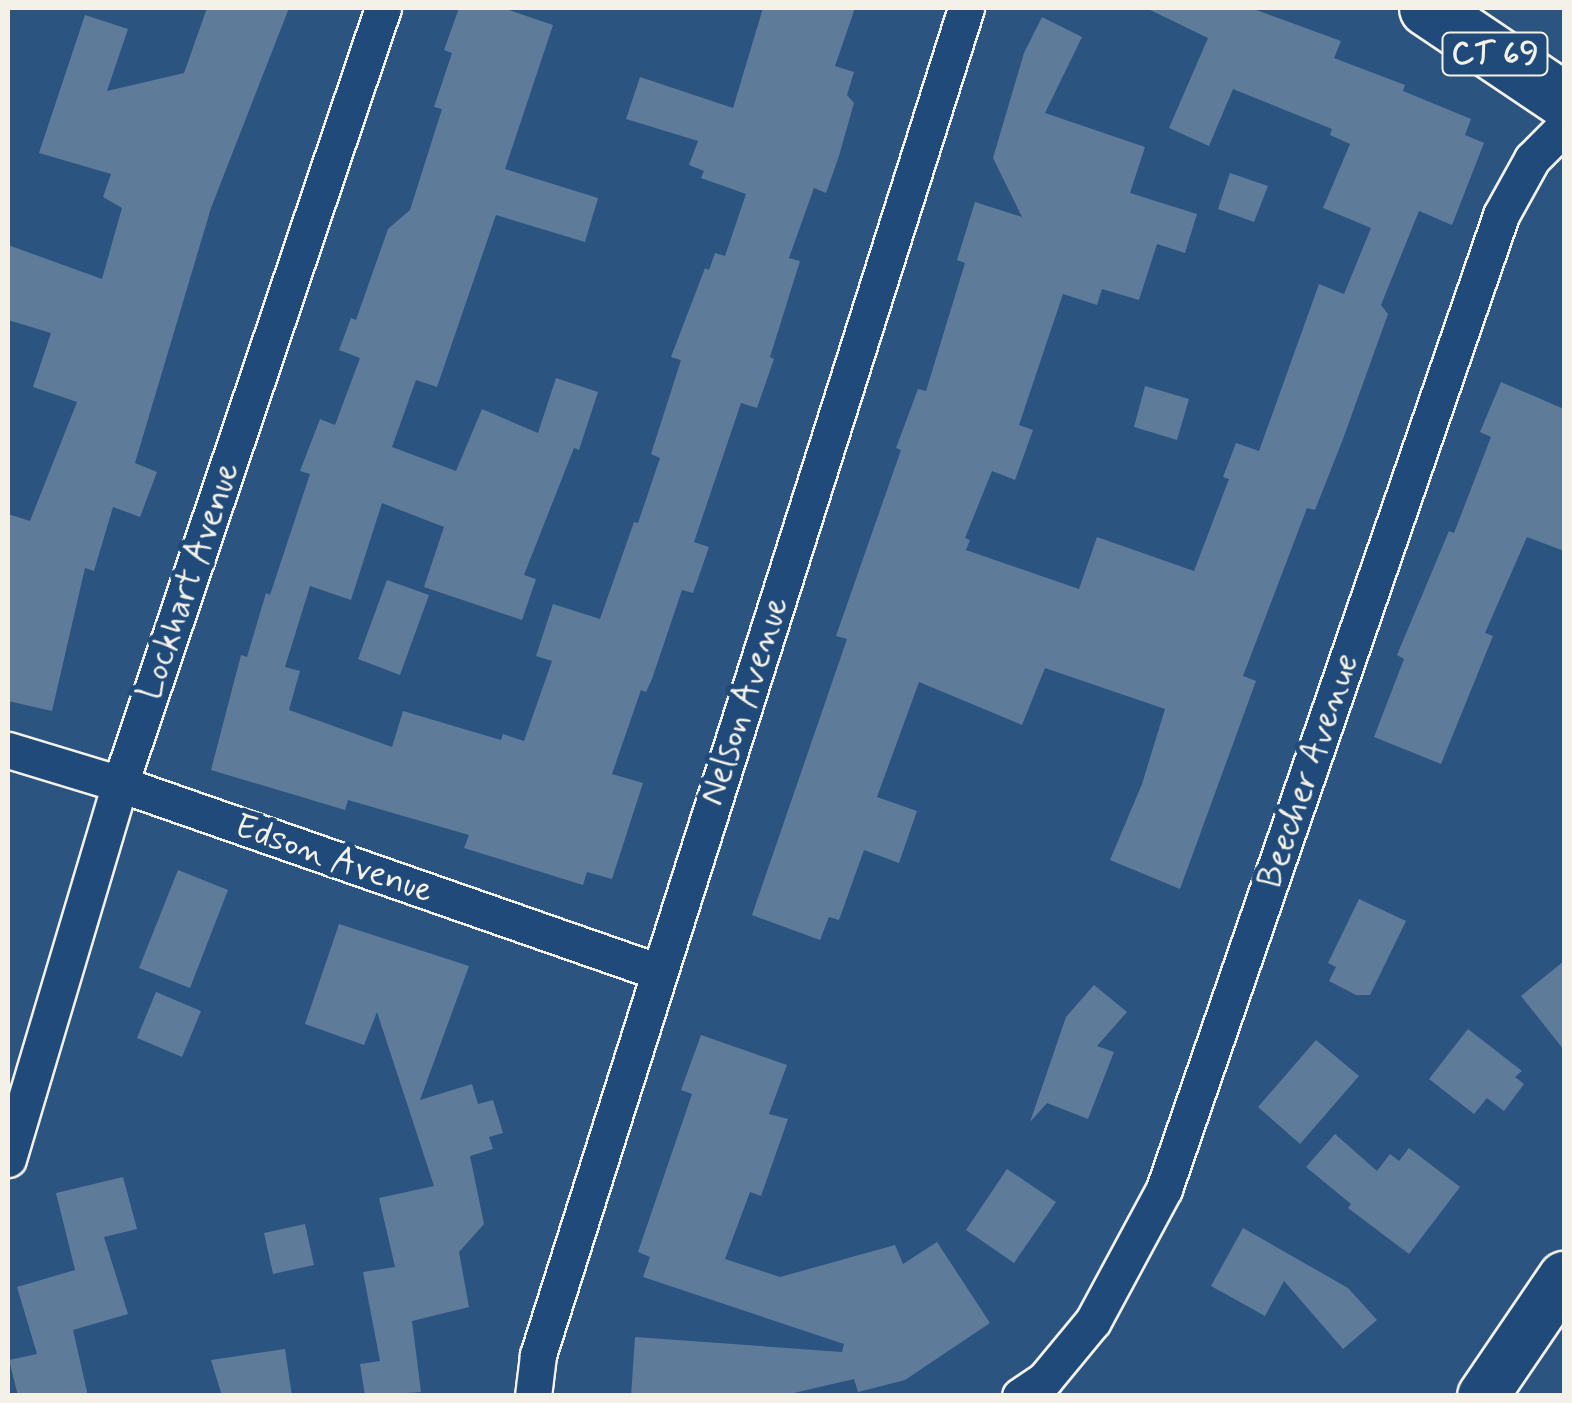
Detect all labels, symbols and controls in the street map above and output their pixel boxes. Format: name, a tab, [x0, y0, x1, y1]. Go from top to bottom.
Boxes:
road number: CT 69	[1440, 27, 1550, 81]
street label: Lockhart Avenue	[128, 454, 250, 708]
street label: Nelson Avenue	[692, 593, 798, 809]
street label: Beecher Avenue	[1250, 650, 1368, 892]
street label: Edson Avenue	[227, 804, 441, 914]

